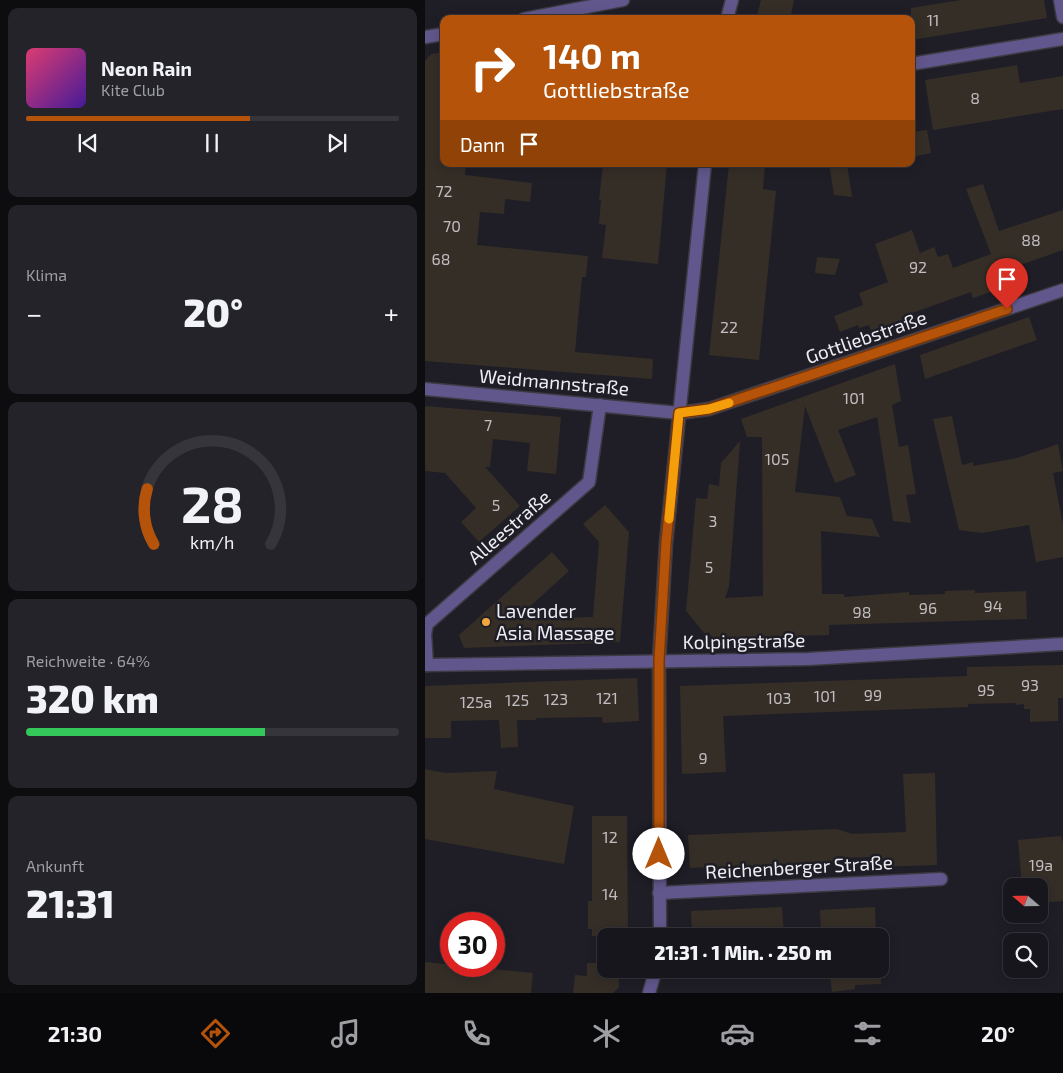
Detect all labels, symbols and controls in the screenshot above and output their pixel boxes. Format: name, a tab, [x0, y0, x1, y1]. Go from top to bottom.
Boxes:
house number: 11	[927, 10, 939, 29]
text: 140 m	[543, 34, 641, 76]
icon: right	[460, 35, 525, 100]
text: Neon Rain	[101, 57, 192, 80]
text: Gottliebstraße	[543, 76, 690, 102]
text: Kite Club	[101, 80, 165, 99]
house number: 8	[970, 88, 980, 107]
icon: previous	[74, 129, 102, 157]
icon: pause	[198, 129, 226, 157]
icon: next	[323, 129, 351, 157]
icon: arrive	[515, 130, 543, 158]
text: Dann	[460, 133, 505, 156]
house number: 72	[435, 181, 453, 200]
house number: 70	[443, 216, 461, 235]
house number: 88	[1021, 230, 1041, 249]
house number: 68	[432, 249, 450, 268]
house number: 92	[909, 257, 927, 276]
pin	[986, 258, 1028, 309]
text: Klima	[26, 265, 67, 284]
icon: arrive	[993, 265, 1021, 293]
text: 20°	[183, 289, 243, 335]
text: −	[26, 296, 42, 330]
text: +	[384, 296, 399, 330]
street label: Gottliebstraße	[802, 305, 929, 368]
house number: 22	[720, 317, 738, 336]
street label: Weidmannstraße	[478, 363, 630, 400]
house number: 101	[843, 388, 865, 407]
house number: 7	[484, 415, 492, 434]
house number: 105	[765, 449, 789, 468]
text: 28	[181, 471, 244, 533]
street label: Alleestraße	[463, 485, 555, 569]
house number: 5	[492, 495, 500, 514]
house number: 3	[709, 511, 717, 530]
text: km/h	[190, 531, 235, 553]
house number: 5	[705, 557, 713, 576]
house number: 94	[984, 596, 1003, 615]
house number: 96	[919, 598, 937, 617]
place label: Lavender Asia Massage	[496, 599, 614, 644]
house number: 98	[853, 602, 871, 621]
marker: Lavender Asia Massage	[480, 616, 492, 628]
street label: Kolpingstraße	[682, 628, 806, 653]
text: Reichweite · 64%	[26, 651, 150, 670]
text: 320 km	[26, 675, 159, 721]
house number: 93	[1021, 675, 1039, 694]
house number: 95	[977, 680, 995, 699]
house number: 99	[864, 685, 882, 704]
house number: 101	[814, 686, 836, 705]
house number: 121	[596, 688, 618, 707]
house number: 103	[767, 688, 791, 707]
house number: 123	[544, 689, 568, 708]
house number: 125	[505, 690, 529, 709]
house number: 125a	[460, 692, 492, 711]
house number: 9	[698, 748, 708, 767]
house number: 12	[602, 827, 618, 846]
position arrow	[632, 827, 684, 879]
street label: Reichenberger Straße	[705, 850, 893, 883]
house number: 19a	[1029, 855, 1053, 874]
text: Ankunft	[26, 856, 84, 875]
north arrow	[1003, 878, 1047, 922]
map controls	[1003, 878, 1048, 978]
text: 21:31	[26, 880, 115, 926]
house number: 14	[602, 884, 618, 903]
speed limit sign: 30	[440, 912, 505, 977]
button: search	[1003, 933, 1048, 978]
text: 21:31 · 1 Min. · 250 m	[654, 941, 832, 964]
icon: directions	[198, 1016, 233, 1051]
icon: music	[328, 1016, 363, 1051]
icon: phone	[459, 1016, 494, 1051]
icon: climate	[589, 1016, 624, 1051]
icon: car	[720, 1016, 755, 1051]
icon: filters	[850, 1016, 885, 1051]
text: 21:30	[48, 1020, 102, 1046]
text: 20°	[981, 1020, 1015, 1046]

